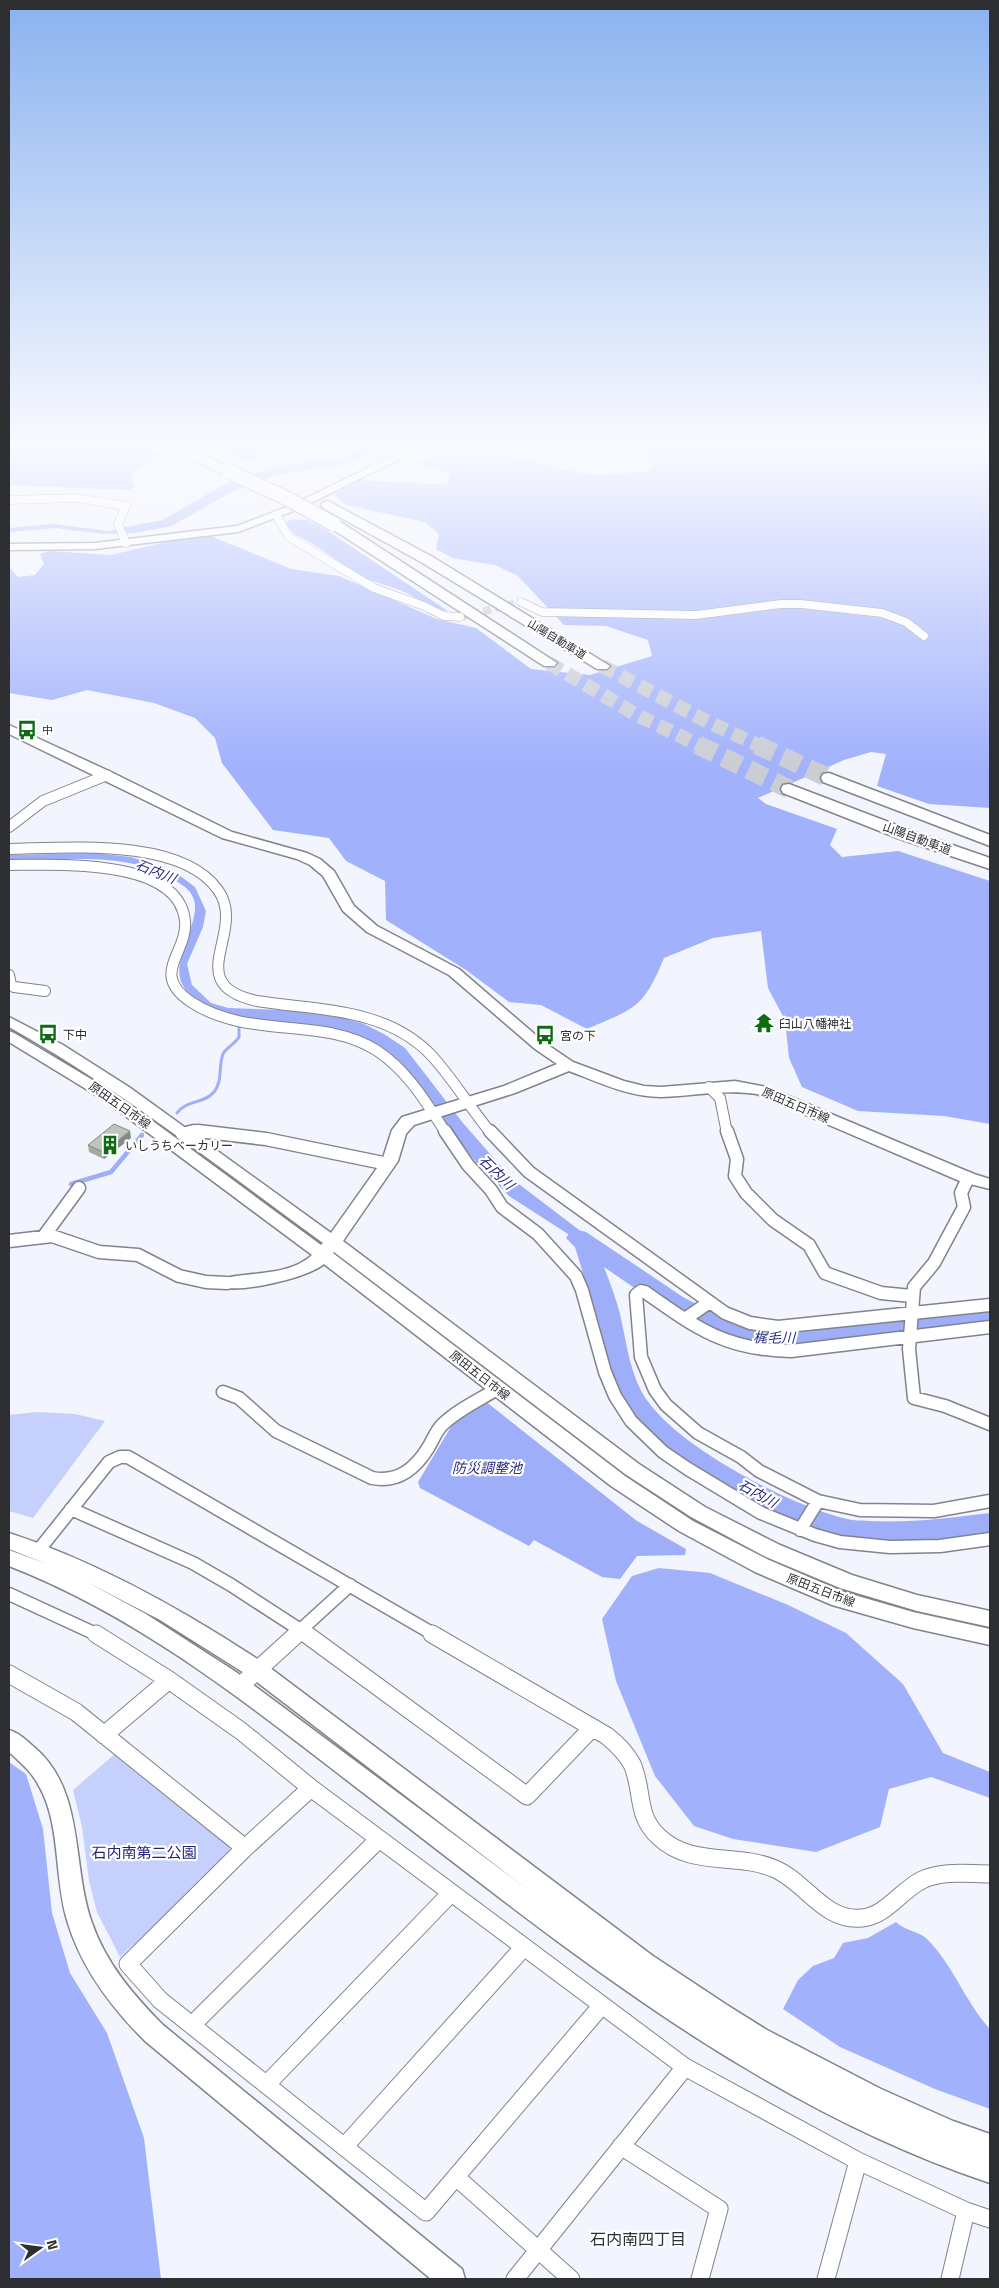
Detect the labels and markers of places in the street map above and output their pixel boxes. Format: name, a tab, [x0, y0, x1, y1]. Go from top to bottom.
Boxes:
bus stop icon: 中	[16, 719, 38, 741]
place label: 中	[42, 722, 53, 738]
temple icon: 臼山八幡神社	[753, 1012, 775, 1034]
place label: 臼山八幡神社	[779, 1014, 851, 1033]
bus stop icon: 下中	[37, 1023, 59, 1045]
bus stop icon: 宮の下	[534, 1024, 556, 1046]
place label: 下中	[63, 1025, 87, 1044]
place label: 宮の下	[560, 1026, 596, 1045]
building icon: いしうちベーカリー	[99, 1134, 121, 1156]
place label: いしうちベーカリー	[125, 1136, 233, 1155]

